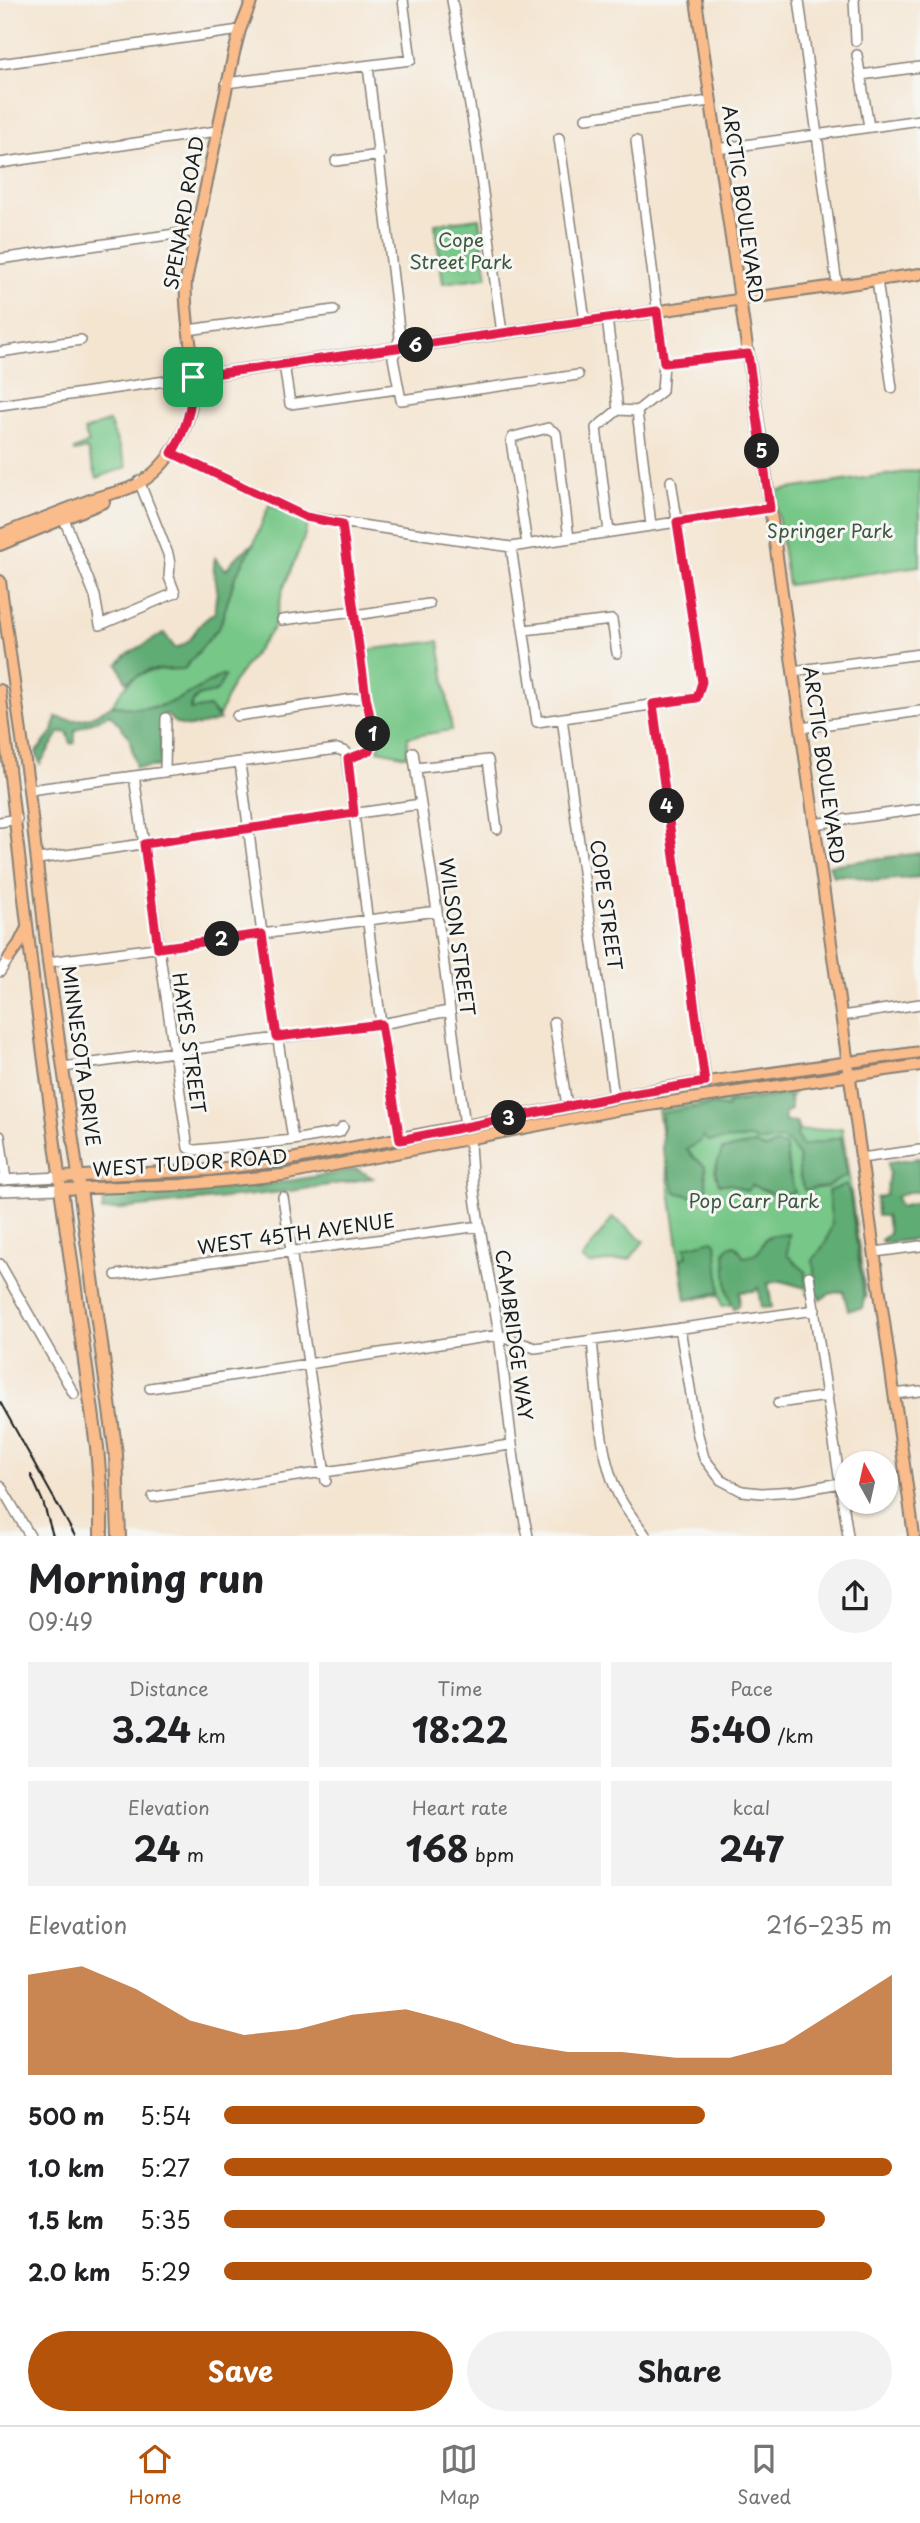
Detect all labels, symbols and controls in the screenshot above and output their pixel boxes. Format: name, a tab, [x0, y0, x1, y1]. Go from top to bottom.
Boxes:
street label: ARCTIC BOULEVARD	[716, 103, 772, 304]
street label: SPENARD ROAD	[156, 134, 210, 292]
park label: Cope Street Park	[409, 225, 513, 275]
pin: 6	[398, 328, 434, 362]
text: 6	[409, 330, 422, 358]
pin	[163, 347, 223, 407]
icon: arrive	[174, 358, 212, 396]
pin: 5	[744, 434, 780, 468]
text: 5	[755, 436, 768, 464]
park label: Springer Park	[767, 516, 894, 544]
street label: ARCTIC BOULEVARD	[797, 664, 853, 865]
pin: 1	[356, 716, 390, 752]
text: 1	[368, 719, 377, 747]
pin: 4	[650, 788, 684, 824]
text: 4	[660, 791, 673, 819]
street label: COPE STREET	[584, 838, 630, 972]
street label: WILSON STREET	[433, 856, 483, 1017]
pin: 2	[204, 922, 240, 956]
text: 2	[215, 924, 228, 952]
street label: MINNESOTA DRIVE	[55, 964, 109, 1148]
street label: HAYES STREET	[166, 971, 214, 1115]
pin: 3	[491, 1100, 526, 1136]
text: 3	[502, 1103, 515, 1131]
street label: WEST TUDOR ROAD	[92, 1141, 288, 1183]
park label: Pop Carr Park	[688, 1186, 820, 1214]
street label: WEST 45TH AVENUE	[195, 1205, 396, 1261]
street label: CAMBRIDGE WAY	[489, 1248, 541, 1422]
north arrow	[835, 1451, 898, 1514]
map controls	[835, 1451, 898, 1514]
text: Morning run	[28, 1549, 264, 1606]
button: share	[818, 1559, 892, 1633]
text: 09:49	[28, 1604, 93, 1639]
text: Distance	[129, 1674, 209, 1702]
text: Time	[438, 1674, 482, 1702]
text: Pace	[730, 1674, 773, 1702]
text: 3.24	[111, 1702, 191, 1755]
text: 18:22	[412, 1702, 508, 1755]
text: 5:40	[689, 1702, 771, 1755]
text: km	[191, 1721, 226, 1749]
text: /km	[771, 1721, 814, 1749]
text: Elevation	[128, 1793, 210, 1821]
text: Heart rate	[412, 1793, 508, 1821]
text: kcal	[732, 1793, 770, 1821]
text: 24	[133, 1821, 181, 1874]
text: 168	[406, 1821, 469, 1874]
text: 247	[719, 1821, 784, 1874]
text: m	[181, 1840, 204, 1868]
text: bpm	[469, 1840, 514, 1868]
text: Elevation	[28, 1907, 127, 1942]
text: 216–235 m	[766, 1907, 892, 1942]
text: 500 m	[28, 2098, 105, 2133]
text: 5:54	[140, 2098, 191, 2133]
text: 1.0 km	[28, 2150, 105, 2185]
text: 5:27	[140, 2150, 190, 2185]
text: 1.5 km	[28, 2202, 104, 2237]
text: 5:35	[140, 2202, 191, 2237]
text: 2.0 km	[28, 2254, 110, 2289]
text: 5:29	[140, 2254, 191, 2289]
button: Save	[28, 2331, 453, 2411]
button: Share	[467, 2331, 892, 2411]
tab: Home	[129, 2440, 182, 2510]
tab: Map	[439, 2440, 480, 2510]
tab: Saved	[737, 2440, 791, 2510]

